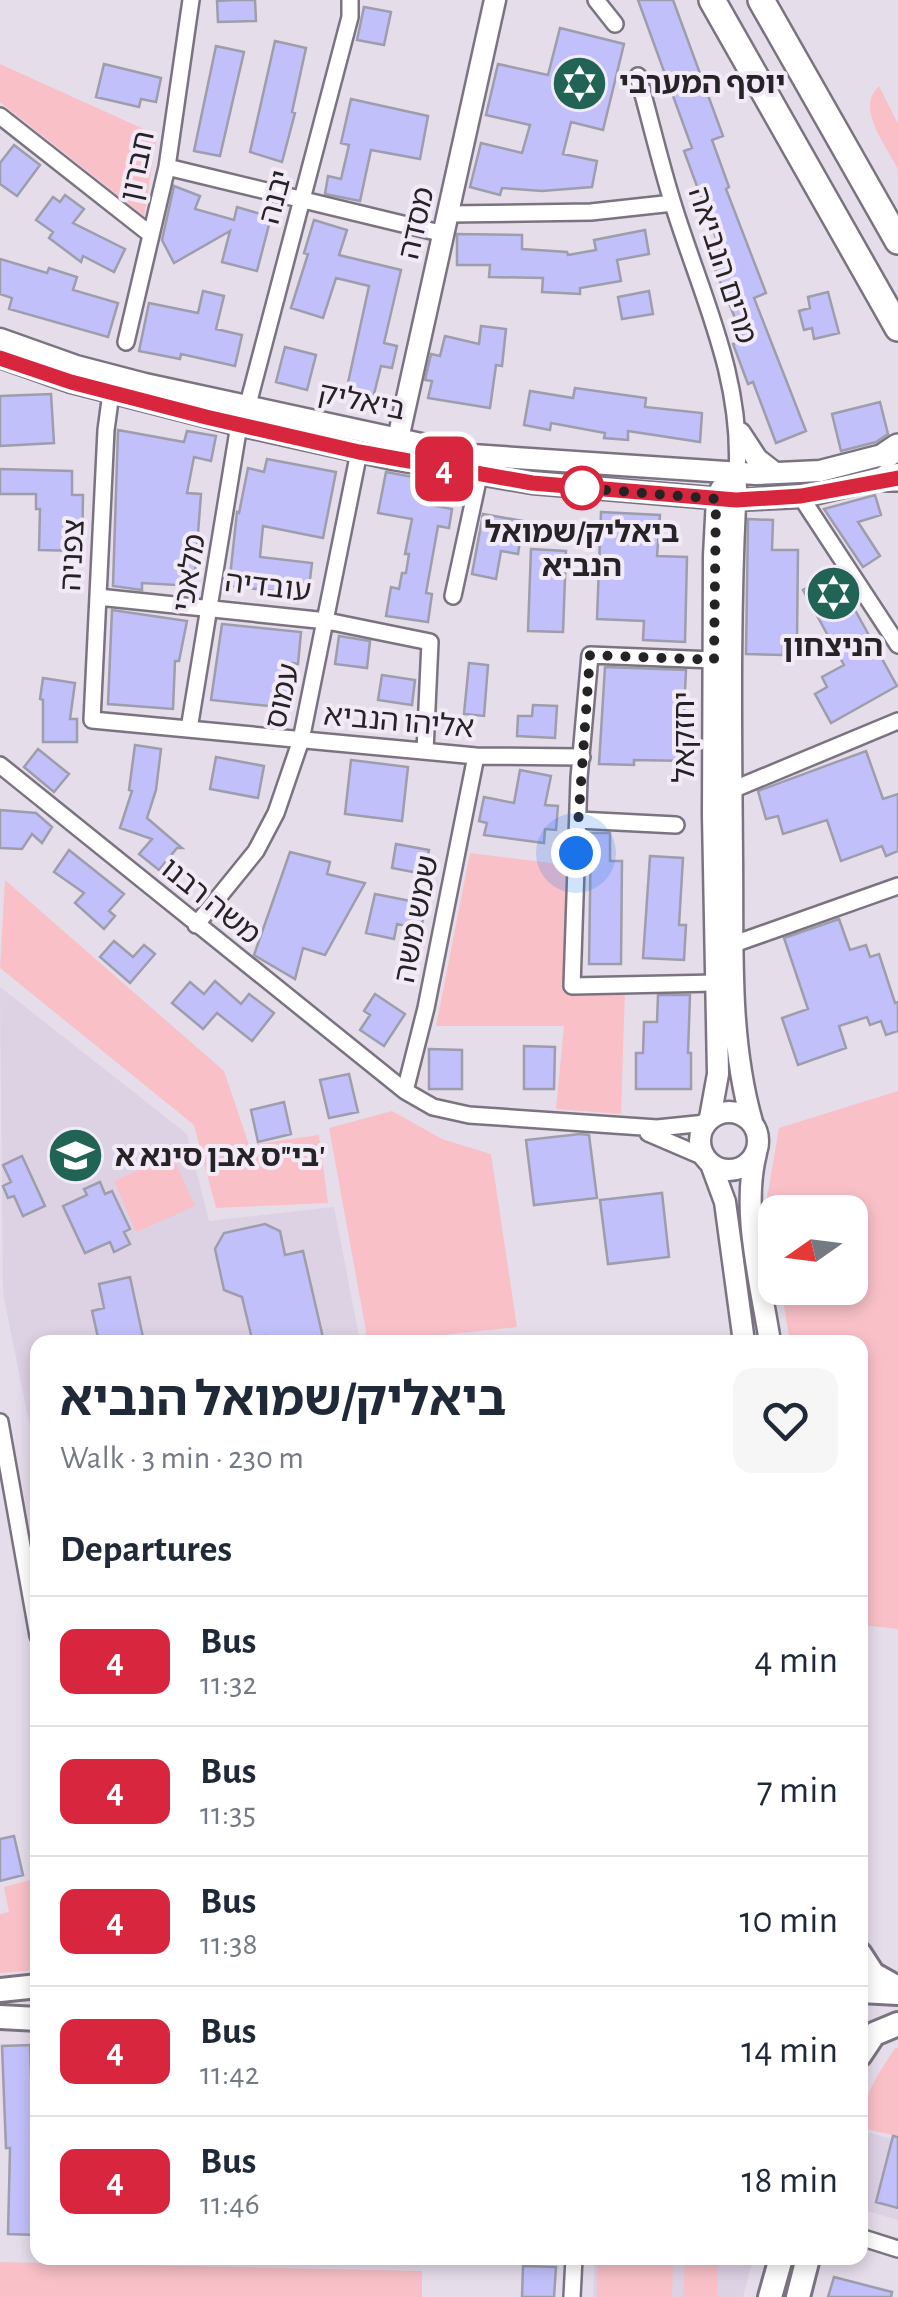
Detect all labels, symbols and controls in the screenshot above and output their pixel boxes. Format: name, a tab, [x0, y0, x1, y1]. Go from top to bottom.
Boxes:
synagogue icon: יוסף המערבי	[550, 53, 610, 113]
place label: יוסף המערבי	[619, 69, 785, 99]
street label: חברון	[116, 128, 160, 204]
street label: יבנה	[254, 167, 297, 227]
street label: מרים הנביאה	[683, 183, 761, 347]
street label: מסדה	[394, 184, 440, 262]
street label: ביאליק	[316, 378, 408, 426]
line badge: 4	[412, 436, 476, 502]
text: 4	[435, 452, 453, 487]
marker: ביאליק/שמואל הנביא	[561, 467, 603, 509]
street label: צפניה	[56, 518, 90, 592]
place label: ביאליק/שמואל הנביא	[485, 518, 679, 582]
street label: מלאכי	[169, 532, 211, 614]
synagogue icon: הניצחון	[803, 564, 863, 624]
street label: עובדיה	[223, 567, 313, 607]
place label: הניצחון	[783, 632, 883, 662]
street label: עמוס	[261, 661, 305, 732]
street label: יחזקאל	[670, 691, 700, 783]
street label: אליהו הנביא	[323, 700, 475, 744]
your location	[551, 828, 601, 878]
street label: משה רבנו	[155, 853, 265, 950]
street label: שמש משה	[390, 853, 444, 985]
school or university icon: בי"ס אבן סינא א'	[46, 1126, 106, 1186]
place label: בי"ס אבן סינא א'	[115, 1142, 325, 1172]
north arrow	[758, 1195, 868, 1305]
map controls	[758, 1195, 868, 1305]
button: heart	[733, 1368, 838, 1473]
text: ביאליק/שמואל הנביא	[60, 1377, 506, 1425]
text: Walk · 3 min · 230 m	[60, 1442, 304, 1474]
text: Departures	[60, 1531, 232, 1569]
text: Bus	[200, 1623, 256, 1661]
text: 4 min	[754, 1642, 838, 1680]
text: 4	[106, 1644, 124, 1679]
text: 11:32	[200, 1668, 257, 1700]
text: Bus	[200, 1753, 256, 1791]
text: 7 min	[757, 1772, 838, 1810]
text: 4	[106, 1774, 124, 1809]
text: 11:35	[200, 1798, 256, 1830]
text: Bus	[200, 1883, 256, 1921]
text: 10 min	[739, 1902, 838, 1940]
text: 4	[106, 1904, 124, 1939]
text: 11:38	[200, 1928, 258, 1960]
text: Bus	[200, 2013, 256, 2051]
text: 14 min	[741, 2032, 838, 2070]
text: 4	[106, 2034, 124, 2069]
text: 11:42	[200, 2058, 259, 2090]
text: Bus	[200, 2143, 256, 2181]
text: 18 min	[741, 2162, 838, 2200]
text: 4	[106, 2164, 124, 2199]
text: 11:46	[200, 2188, 260, 2220]

